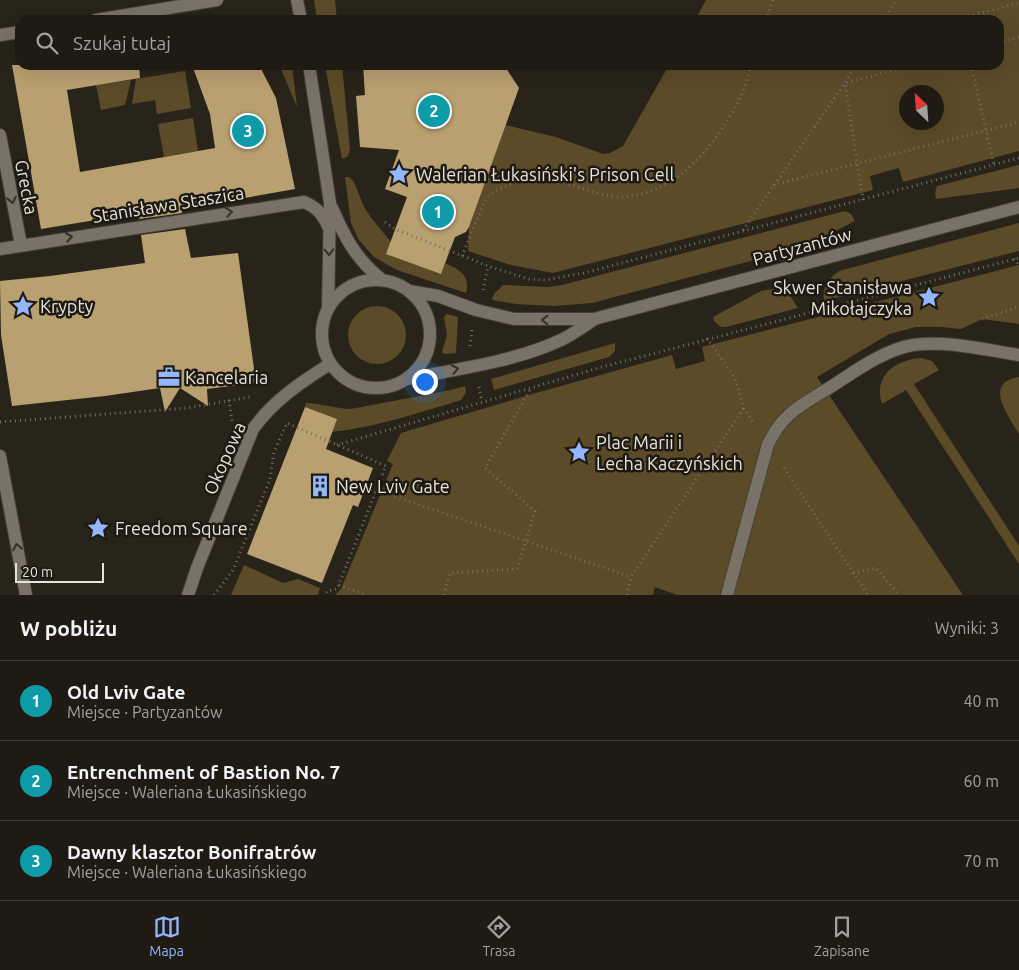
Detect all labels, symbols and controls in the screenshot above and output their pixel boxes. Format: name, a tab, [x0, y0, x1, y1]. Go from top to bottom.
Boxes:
search box	[15, 15, 1004, 70]
icon: search	[33, 29, 61, 57]
text: Szukaj tutaj	[73, 32, 171, 54]
north arrow	[899, 85, 944, 130]
pin: 2	[418, 92, 450, 130]
pin: 3	[232, 112, 264, 150]
street label: Grecka	[12, 158, 42, 216]
place icon: Walerian Łukasiński's Prison Cell	[386, 161, 412, 187]
place label: Walerian Łukasiński's Prison Cell	[416, 164, 674, 184]
street label: Stanisława Staszica	[91, 182, 245, 226]
pin: 1	[422, 193, 454, 231]
one-way arrow	[7, 196, 17, 205]
one-way arrow	[225, 208, 234, 218]
street label: Partyzantów	[750, 223, 854, 269]
one-way arrow	[64, 233, 73, 243]
one-way arrow	[324, 248, 334, 256]
place label: Skwer Stanisława Mikołajczyka	[773, 277, 912, 318]
place icon: Skwer Stanisława Mikołajczyka	[916, 284, 942, 310]
place icon: Krypty	[10, 293, 36, 319]
place label: Krypty	[40, 296, 93, 316]
one-way arrow	[541, 315, 548, 325]
office icon: Kancelaria	[156, 364, 182, 390]
one-way arrow	[450, 365, 459, 375]
place label: Kancelaria	[185, 367, 268, 387]
your location	[412, 369, 438, 395]
street label: Okopowa	[199, 419, 249, 497]
place label: Plac Marii i Lecha Kaczyńskich	[596, 432, 743, 473]
place icon: Plac Marii i Lecha Kaczyńskich	[566, 439, 592, 465]
building icon: New Lviv Gate	[307, 473, 333, 499]
place label: New Lviv Gate	[336, 476, 450, 496]
place icon: Freedom Square	[85, 515, 111, 541]
place label: Freedom Square	[115, 518, 248, 538]
one-way arrow	[12, 543, 23, 551]
scale bar	[15, 560, 104, 583]
text: 20 m	[22, 564, 53, 580]
text: W pobliżu	[20, 616, 117, 640]
text: Wyniki: 3	[935, 619, 999, 637]
text: Old Lviv Gate	[67, 681, 185, 703]
text: 1	[31, 692, 41, 710]
text: 40 m	[963, 692, 999, 710]
text: Miejsce · Partyzantów	[67, 703, 222, 721]
text: Entrenchment of Bastion No. 7	[67, 761, 340, 783]
text: 2	[31, 772, 41, 790]
text: 60 m	[963, 772, 999, 790]
text: Miejsce · Waleriana Łukasińskiego	[67, 783, 307, 801]
text: Dawny klasztor Bonifratrów	[67, 841, 316, 863]
text: 3	[31, 852, 41, 870]
text: 70 m	[963, 852, 999, 870]
text: Miejsce · Waleriana Łukasińskiego	[67, 863, 307, 881]
tab: Mapa	[149, 913, 184, 959]
tab: Trasa	[482, 913, 516, 959]
tab: Zapisane	[814, 913, 870, 959]

